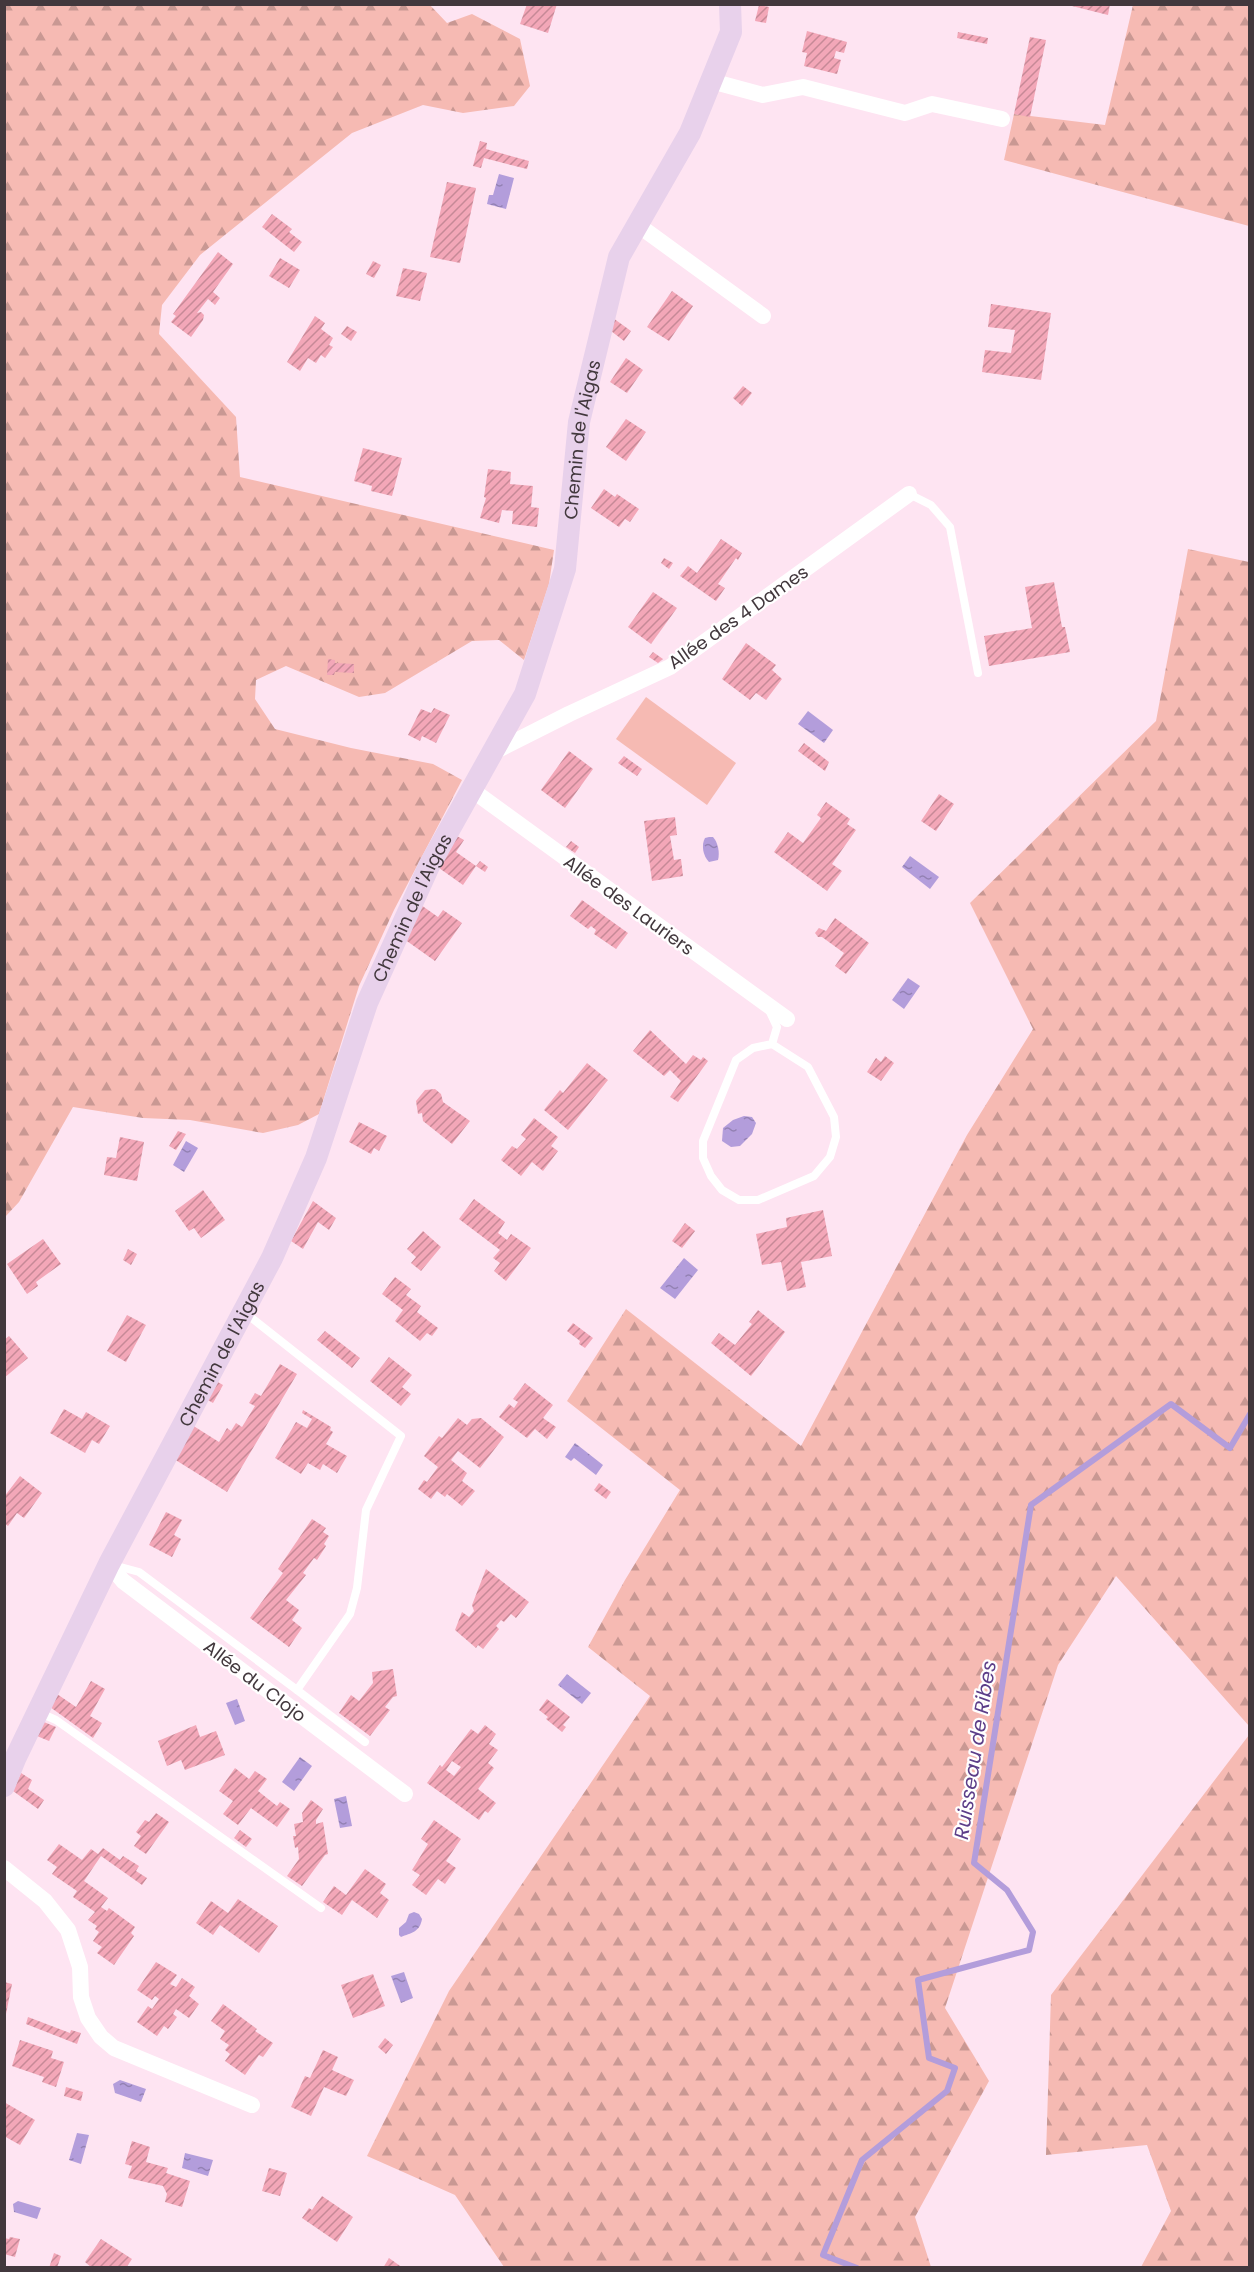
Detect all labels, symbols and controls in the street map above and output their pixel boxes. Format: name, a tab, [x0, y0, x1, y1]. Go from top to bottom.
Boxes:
street label: Chemin de l'Aigas	[557, 357, 606, 521]
street label: Allée des 4 Dames	[663, 559, 813, 675]
street label: Chemin de l'Aigas	[366, 829, 457, 986]
street label: Allée des Lauriers	[559, 849, 699, 961]
street label: Chemin de l'Aigas	[172, 1276, 270, 1431]
street label: Allée du Clojo	[199, 1634, 311, 1728]
water label: Ruisseau de Ribes	[947, 1659, 1003, 1841]

